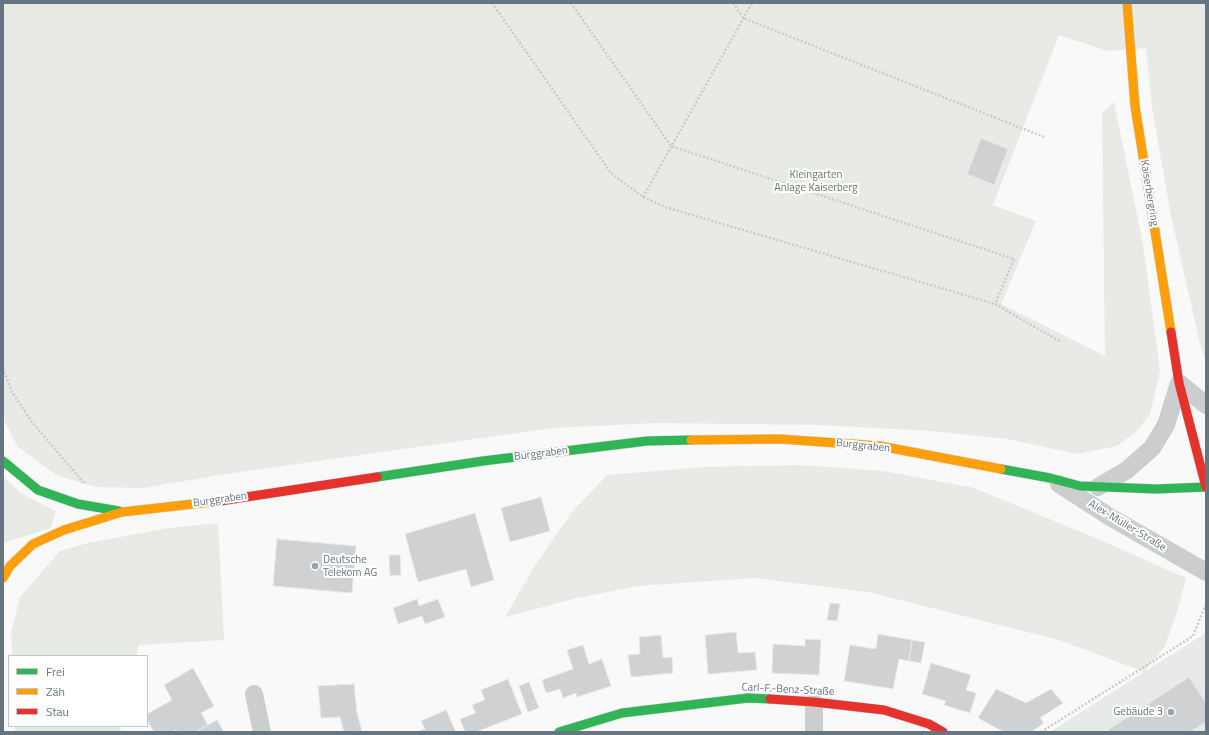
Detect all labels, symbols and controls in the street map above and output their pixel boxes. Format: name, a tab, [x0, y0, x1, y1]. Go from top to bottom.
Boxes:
street label: Kaiserbergring	[1137, 159, 1161, 227]
park label: Kleingarten Anlage Kaiserberg	[774, 168, 858, 194]
street label: Burggraben	[835, 437, 891, 455]
street label: Burggraben	[513, 444, 569, 464]
street label: Burggraben	[192, 490, 248, 510]
street label: Alex-Müller-Straße	[1086, 498, 1168, 554]
place label: Deutsche Telekom AG	[323, 553, 377, 579]
marker: Deutsche Telekom AG	[310, 561, 320, 571]
legend	[8, 655, 148, 727]
text: Frei	[46, 662, 65, 681]
street label: Carl-F.-Benz-Straße	[741, 681, 835, 699]
text: Zäh	[46, 682, 65, 701]
text: Stau	[46, 702, 69, 721]
place label: Gebäude 3	[1114, 705, 1163, 719]
marker: Gebäude 3	[1166, 707, 1176, 717]

